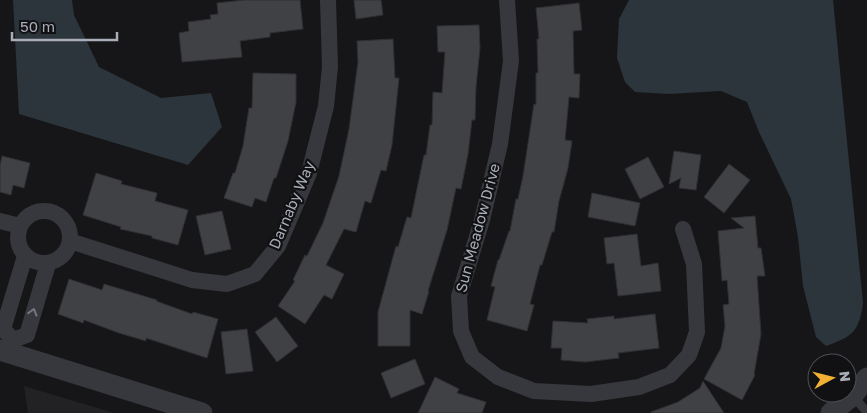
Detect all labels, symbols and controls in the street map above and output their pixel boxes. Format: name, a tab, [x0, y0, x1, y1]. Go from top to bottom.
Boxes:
scale bar	[12, 10, 118, 42]
text: 50 m	[20, 17, 55, 35]
street label: Darnaby Way	[264, 157, 318, 251]
street label: Sun Meadow Drive	[451, 161, 503, 294]
one-way arrow	[28, 309, 38, 317]
north arrow	[807, 353, 857, 403]
text: N	[836, 370, 854, 383]

